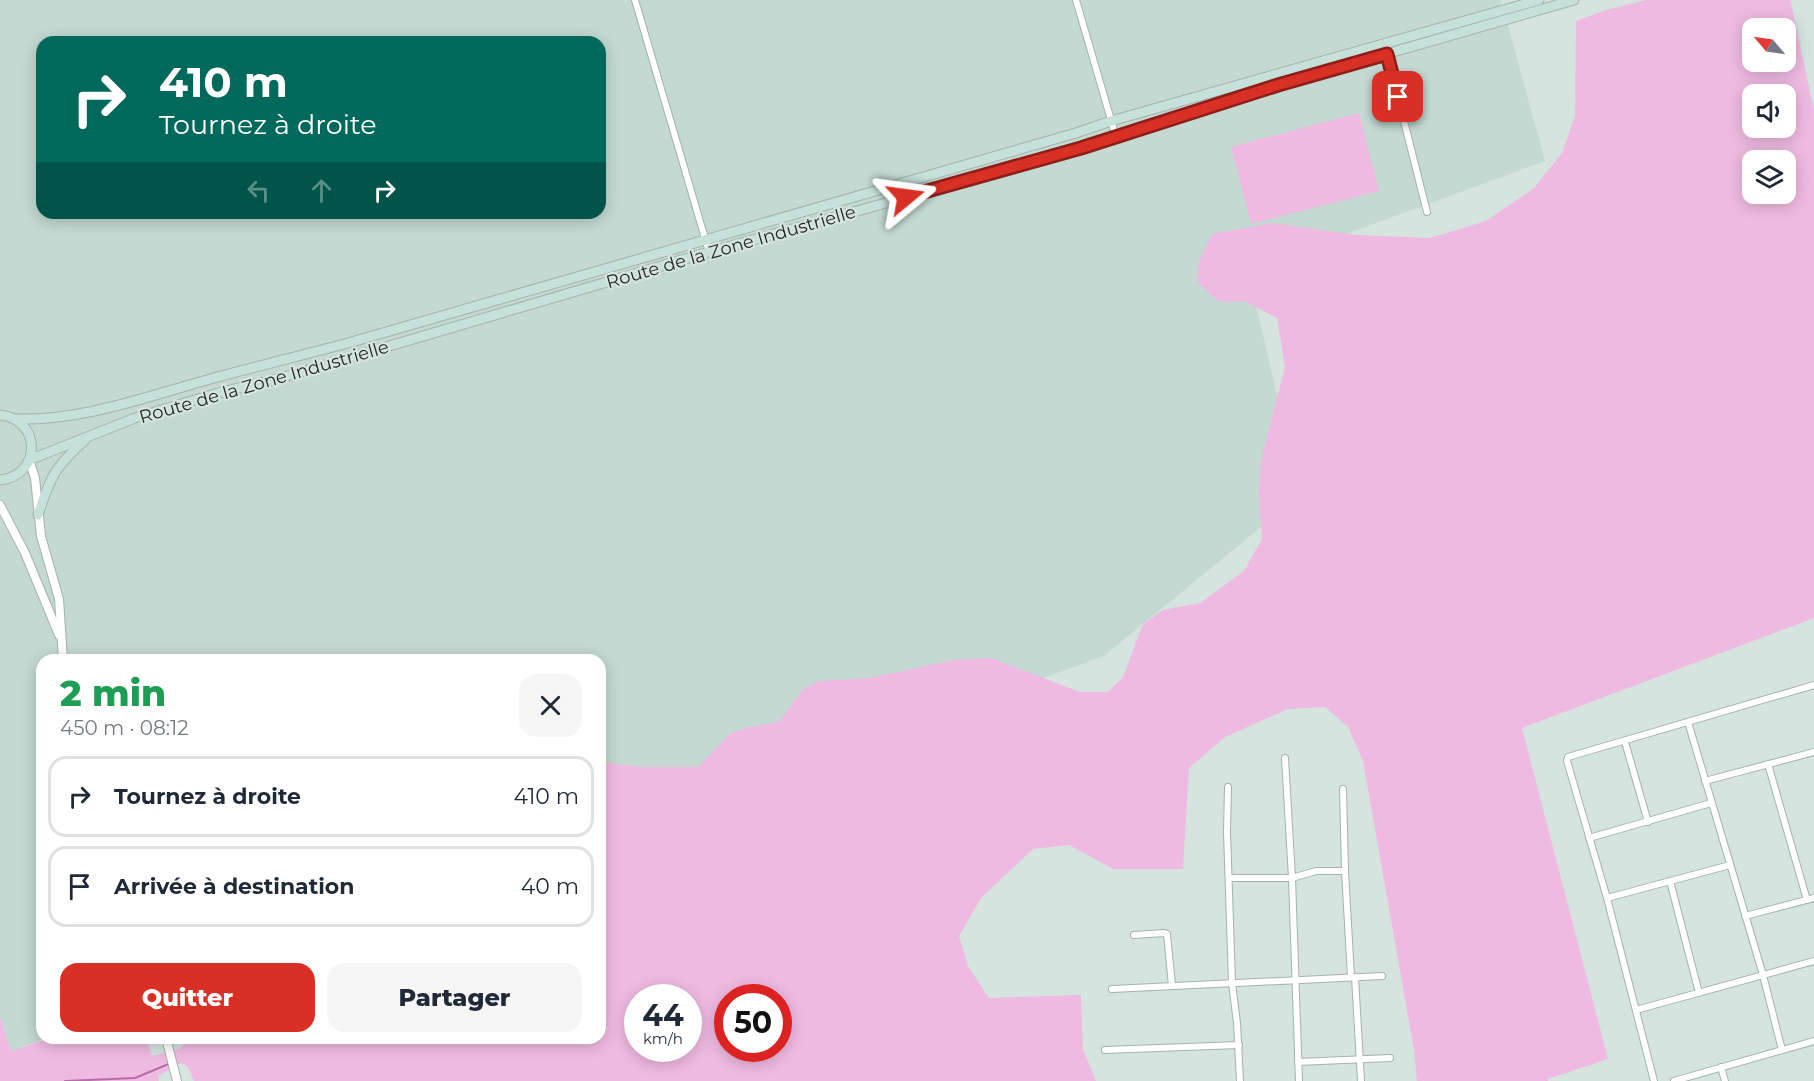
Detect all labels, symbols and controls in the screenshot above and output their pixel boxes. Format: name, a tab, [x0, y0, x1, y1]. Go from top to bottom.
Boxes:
north arrow	[1742, 18, 1796, 72]
map controls	[1742, 18, 1796, 204]
text: 410 m	[159, 56, 288, 108]
icon: right	[60, 60, 138, 138]
pin	[1372, 71, 1423, 122]
icon: arrive	[1381, 80, 1414, 113]
button: sound	[1742, 84, 1796, 138]
text: Tournez à droite	[159, 108, 377, 141]
button: layers	[1742, 150, 1796, 204]
position arrow	[874, 165, 938, 229]
icon: left	[242, 174, 275, 207]
icon: ahead	[305, 174, 338, 207]
icon: right	[368, 174, 401, 207]
street label: Route de la Zone Industrielle	[604, 201, 859, 293]
street label: Route de la Zone Industrielle	[137, 336, 392, 428]
text: 2 min	[60, 671, 166, 715]
button: close	[519, 674, 582, 737]
text: 450 m · 08:12	[60, 716, 189, 740]
icon: right	[63, 780, 96, 813]
text: Tournez à droite	[114, 783, 301, 810]
text: 410 m	[513, 783, 579, 810]
icon: arrive	[63, 870, 96, 903]
text: Arrivée à destination	[114, 873, 354, 900]
text: 40 m	[521, 873, 579, 900]
button: Quitter	[60, 963, 315, 1032]
button: Partager	[327, 963, 582, 1032]
speed limit sign: 50	[714, 984, 792, 1062]
text: 44	[642, 997, 684, 1034]
text: km/h	[643, 1029, 683, 1048]

